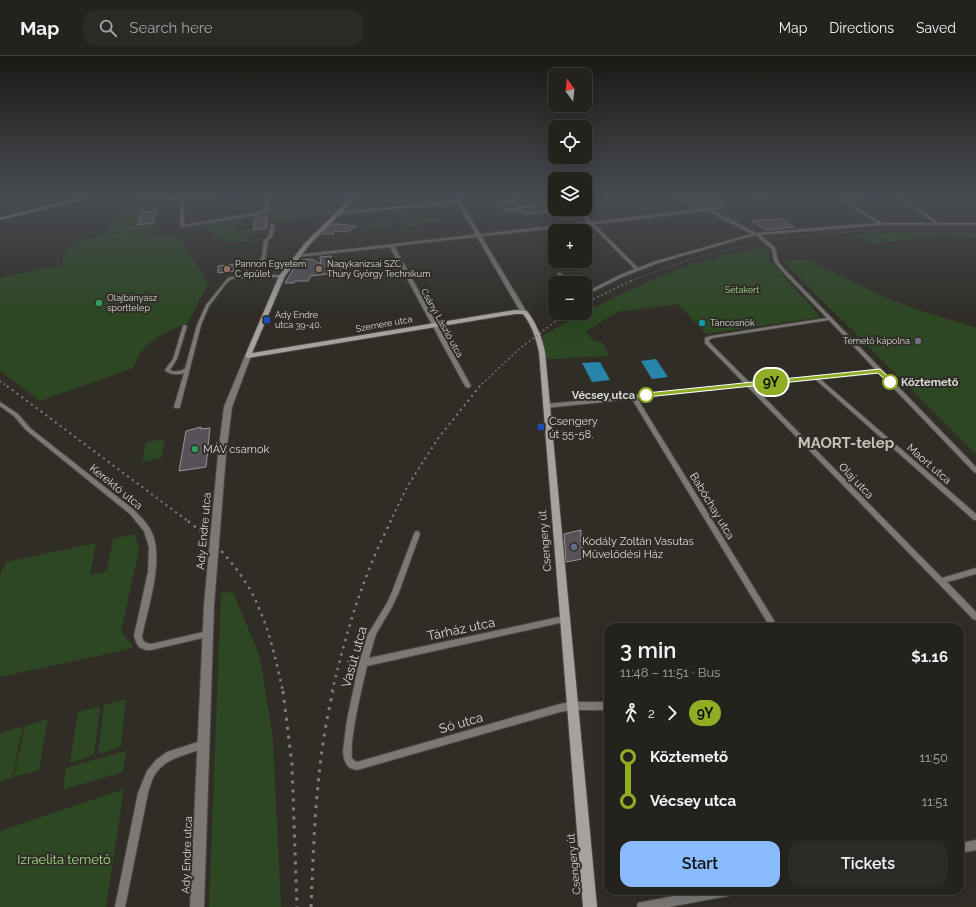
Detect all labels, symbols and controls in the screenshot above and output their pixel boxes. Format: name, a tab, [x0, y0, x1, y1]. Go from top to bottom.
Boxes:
search box	[83, 10, 363, 46]
text: Map	[20, 17, 59, 39]
icon: search	[97, 17, 119, 39]
text: Search here	[129, 19, 213, 37]
text: Map	[779, 20, 807, 36]
text: Directions	[829, 20, 894, 36]
text: Saved	[916, 20, 956, 36]
north arrow	[548, 68, 592, 112]
map controls	[548, 68, 592, 320]
button: locate	[548, 120, 592, 164]
button: layers	[548, 172, 592, 216]
button: +	[548, 224, 592, 268]
place label: Pannon Egyetem C épület	[235, 259, 306, 279]
place label: Nagykanizsai SZC Thúry György Technikum	[327, 259, 430, 279]
marker: Pannon Egyetem C épület	[222, 264, 232, 274]
marker: Nagykanizsai SZC Thúry György Technikum	[314, 264, 324, 274]
button: −	[548, 276, 592, 320]
park label: Sétakert	[725, 285, 759, 295]
street label: Csányi László utca	[419, 287, 465, 359]
place label: Olajbányász sporttelep	[107, 293, 158, 313]
marker: Olajbányász sporttelep	[94, 298, 104, 308]
place label: Ady Endre utca 39-40.	[275, 310, 322, 330]
street label: Szemere utca	[355, 314, 413, 334]
marker: Ady Endre utca 39-40.	[262, 315, 272, 325]
marker: Táncosnők	[697, 318, 707, 328]
place label: Táncosnők	[710, 318, 755, 328]
place label: Temető kápolna	[843, 336, 910, 346]
marker: Temető kápolna	[913, 336, 923, 346]
line badge: 9Y	[753, 369, 789, 395]
text: 9Y	[763, 374, 779, 390]
marker: Köztemető	[882, 374, 898, 390]
place label: Köztemető	[901, 376, 959, 389]
marker: Vécsey utca	[638, 387, 654, 403]
place label: Vécsey utca	[572, 389, 635, 402]
place label: Csengery út 55-58.	[549, 415, 598, 441]
marker: Csengery út 55-58.	[536, 422, 546, 432]
district label: MAORT-telep	[798, 434, 895, 452]
street label: Maort utca	[904, 441, 954, 487]
place label: MÁV csarnok	[203, 442, 270, 456]
marker: MÁV csarnok	[190, 444, 200, 454]
street label: Olaj utca	[836, 460, 876, 502]
street label: Kerektó utca	[87, 462, 145, 512]
street label: Babóchay utca	[687, 470, 737, 542]
street label: Ady Endre utca	[194, 492, 214, 570]
street label: Csengery út	[536, 509, 554, 572]
place label: Kodály Zoltán Vasutas Művelődési Ház	[582, 535, 694, 561]
marker: Kodály Zoltán Vasutas Művelődési Ház	[569, 542, 579, 552]
street label: Tárház utca	[426, 615, 496, 643]
street label: Vasút utca	[338, 625, 370, 689]
text: 3 min	[620, 637, 676, 663]
text: $1.16	[911, 648, 948, 666]
text: 11:48 – 11:51 · Bus	[620, 665, 720, 680]
icon: walk	[620, 702, 642, 724]
icon: forward	[661, 702, 683, 724]
text: 9Y	[697, 705, 713, 721]
text: 2	[648, 706, 655, 721]
street label: Só utca	[437, 710, 485, 736]
text: Köztemető	[650, 748, 728, 766]
text: 11:50	[919, 750, 948, 765]
text: Vécsey utca	[650, 792, 736, 810]
text: 11:51	[922, 794, 948, 809]
street label: Ady Endre utca	[179, 816, 195, 894]
street label: Csengery út	[564, 832, 584, 895]
button: Start	[620, 841, 780, 887]
button: Tickets	[788, 841, 948, 887]
park label: Izraelita temető	[17, 852, 111, 867]

